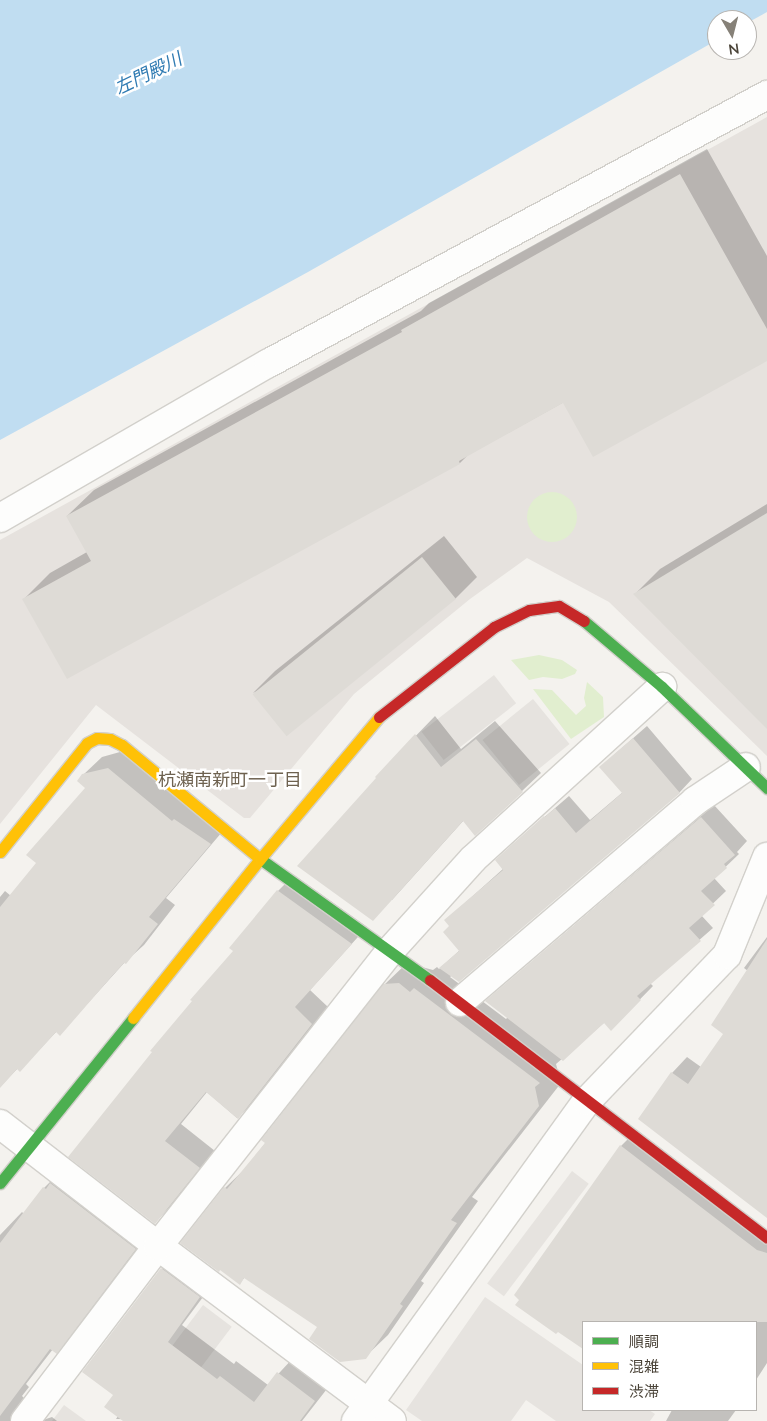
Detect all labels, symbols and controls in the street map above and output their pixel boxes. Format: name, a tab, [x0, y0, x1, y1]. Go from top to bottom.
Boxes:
north arrow	[707, 10, 757, 60]
text: N	[727, 40, 741, 59]
water label: 左門殿川	[111, 48, 185, 98]
district label: 杭瀬南新町一丁目	[158, 768, 302, 790]
legend	[582, 1321, 757, 1411]
text: 順調	[629, 1332, 659, 1350]
text: 混雑	[629, 1357, 659, 1375]
text: 渋滞	[629, 1382, 659, 1400]

